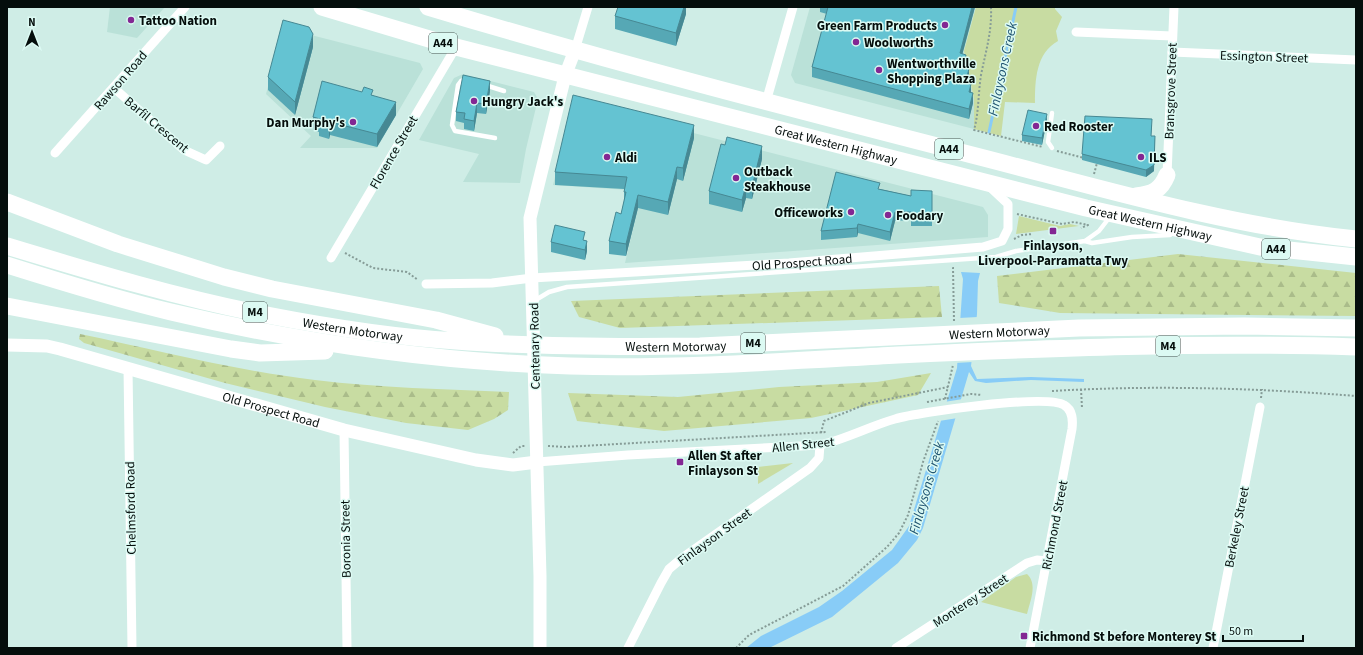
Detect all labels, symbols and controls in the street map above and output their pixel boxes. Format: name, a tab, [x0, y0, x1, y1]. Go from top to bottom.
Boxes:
north arrow	[12, 12, 52, 52]
place label: Tattoo Nation	[139, 12, 217, 30]
text: N	[28, 15, 36, 30]
marker: Tattoo Nation	[126, 15, 136, 25]
place label: Green Farm Products	[817, 17, 937, 35]
marker: Green Farm Products	[940, 20, 950, 30]
water label: Finlaysons Creek	[983, 20, 1023, 118]
road number: A44	[429, 33, 457, 53]
place label: Woolworths	[864, 34, 933, 52]
marker: Woolworths	[851, 37, 861, 47]
street label: Bransgrove Street	[1160, 42, 1182, 140]
street label: Essington Street	[1220, 46, 1309, 68]
street label: Rawson Road	[90, 47, 152, 114]
place label: Wentworthville Shopping Plaza	[887, 55, 976, 88]
marker: Wentworthville Shopping Plaza	[874, 65, 884, 75]
street label: Barfil Crescent	[120, 93, 193, 157]
place label: Hungry Jack's	[482, 93, 563, 111]
marker: Hungry Jack's	[469, 96, 479, 106]
street label: Florence Street	[366, 112, 422, 193]
place label: Dan Murphy's	[266, 114, 345, 132]
marker: Dan Murphy's	[348, 117, 358, 127]
place label: Red Rooster	[1044, 118, 1114, 136]
street label: Great Western Highway	[772, 121, 899, 169]
marker: Red Rooster	[1031, 121, 1041, 131]
road number: A44	[935, 139, 963, 159]
place label: Aldi	[614, 149, 637, 167]
place label: ILS	[1149, 149, 1167, 167]
marker: Aldi	[602, 152, 612, 162]
marker: ILS	[1136, 152, 1146, 162]
place label: Outback Steakhouse	[744, 163, 811, 196]
marker: Outback Steakhouse	[731, 173, 741, 183]
street label: Great Western Highway	[1087, 201, 1214, 246]
place label: Officeworks	[774, 204, 843, 222]
marker: Officeworks	[846, 207, 856, 217]
place label: Foodary	[896, 207, 944, 225]
marker: Foodary	[883, 210, 893, 220]
marker: Finlayson, Liverpool-Parramatta Twy	[1048, 226, 1058, 236]
place label: Finlayson, Liverpool-Parramatta Twy	[978, 237, 1128, 270]
road number: A44	[1262, 239, 1290, 259]
street label: Old Prospect Road	[752, 250, 853, 275]
road number: M4	[243, 302, 267, 322]
street label: Centenary Road	[525, 302, 545, 390]
street label: Western Motorway	[301, 314, 404, 346]
street label: Western Motorway	[949, 321, 1050, 344]
road number: M4	[741, 333, 765, 353]
road number: M4	[1156, 336, 1180, 356]
street label: Western Motorway	[625, 337, 727, 356]
street label: Old Prospect Road	[220, 388, 322, 433]
street label: Allen Street	[771, 433, 836, 457]
water label: Finlaysons Creek	[904, 439, 950, 537]
place label: Allen St after Finlayson St	[687, 447, 762, 480]
marker: Allen St after Finlayson St	[675, 457, 685, 467]
street label: Chelmsford Road	[121, 461, 141, 555]
street label: Richmond Street	[1037, 478, 1073, 572]
street label: Berkeley Street	[1220, 484, 1254, 569]
street label: Boronia Street	[336, 499, 356, 578]
street label: Finlayson Street	[674, 503, 756, 570]
street label: Monterey Street	[929, 569, 1012, 632]
scale bar	[1223, 617, 1303, 643]
text: 50 m	[1229, 623, 1253, 640]
place label: Richmond St before Monterey St	[1032, 628, 1216, 646]
marker: Richmond St before Monterey St	[1019, 631, 1029, 641]

